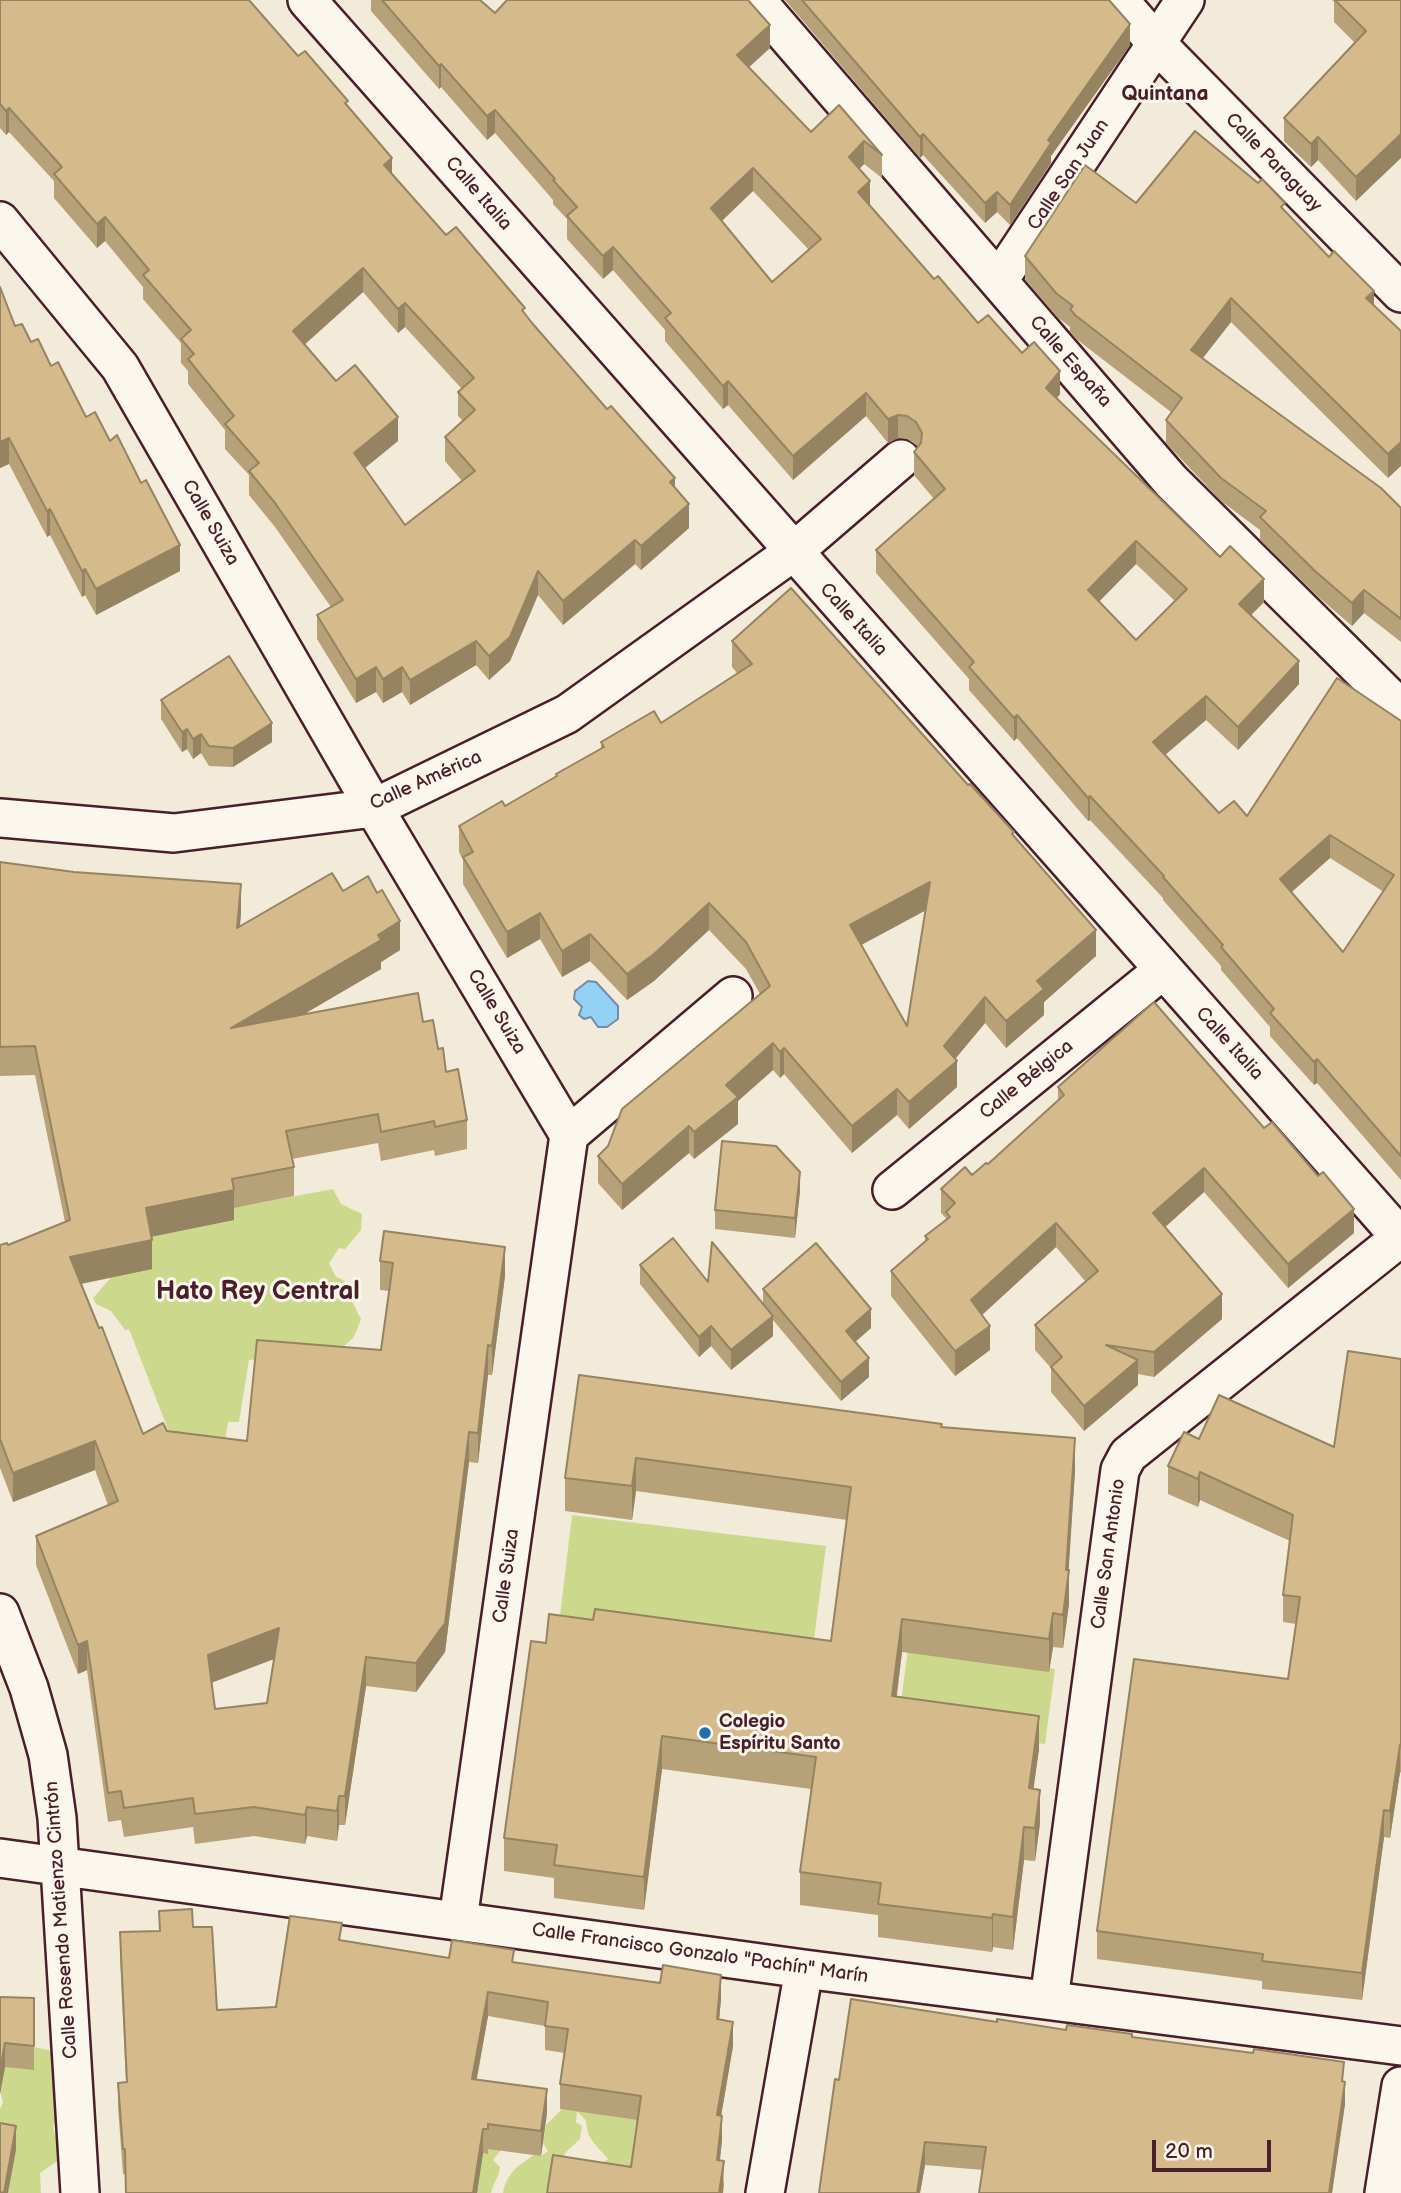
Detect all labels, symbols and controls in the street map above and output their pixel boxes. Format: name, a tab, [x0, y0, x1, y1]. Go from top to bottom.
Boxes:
district label: Quintana	[1121, 82, 1209, 108]
street label: Calle Paraguay	[1220, 109, 1326, 217]
street label: Calle San Juan	[1023, 115, 1115, 235]
street label: Calle Italia	[440, 152, 516, 236]
street label: Calle España	[1024, 311, 1116, 413]
street label: Calle Suiza	[176, 476, 244, 570]
street label: Calle Italia	[814, 579, 892, 661]
street label: Calle América	[367, 746, 485, 816]
street label: Calle Suiza	[462, 965, 530, 1059]
street label: Calle Italia	[1190, 1003, 1268, 1085]
street label: Calle Bélgica	[976, 1035, 1078, 1125]
district label: Hato Rey Central	[156, 1276, 360, 1308]
street label: Calle San Antonio	[1087, 1477, 1131, 1631]
street label: Calle Suiza	[489, 1527, 525, 1625]
place label: Colegio Espíritu Santo	[719, 1711, 841, 1755]
marker: Colegio Espíritu Santo	[697, 1725, 713, 1741]
street label: Calle Rosendo Matienzo Cintrón	[41, 1780, 83, 2060]
street label: Calle Francisco Gonzalo "Pachín" Marín	[530, 1919, 870, 1989]
scale bar	[1156, 2126, 1275, 2170]
text: 20 m	[1165, 2139, 1213, 2164]

